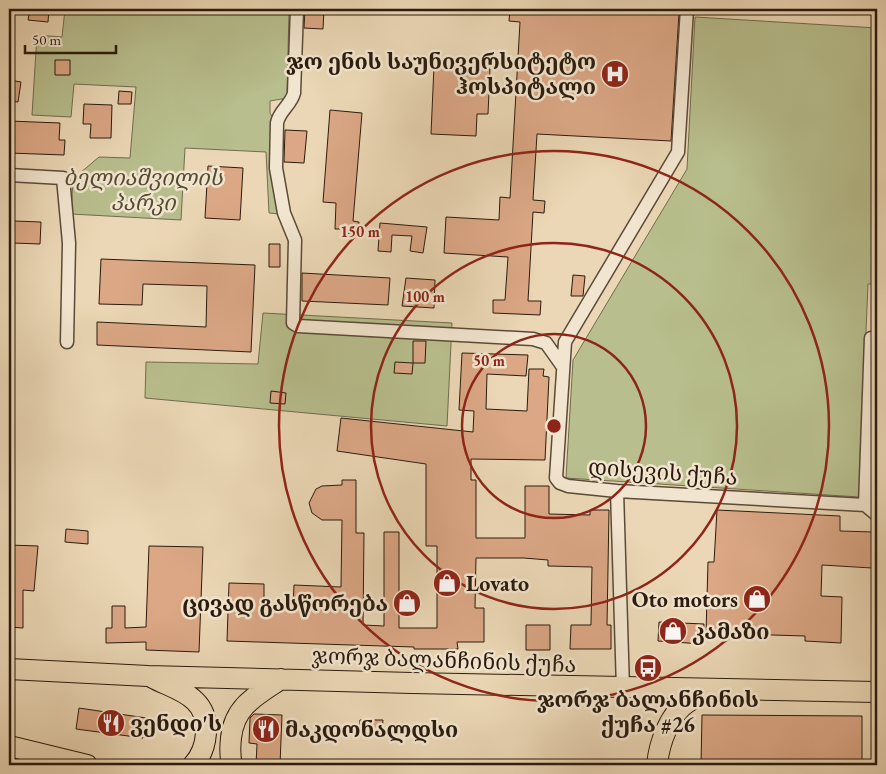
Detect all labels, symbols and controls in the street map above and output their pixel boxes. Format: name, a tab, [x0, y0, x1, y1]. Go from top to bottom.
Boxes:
scale bar	[25, 22, 116, 54]
text: 50 m	[32, 30, 61, 49]
place label: ჯო ენის საუნივერსიტეტო ჰოსპიტალი	[286, 47, 596, 101]
hospital icon: ჯო ენის საუნივერსიტეტო ჰოსპიტალი	[600, 59, 630, 89]
park label: ბელიაშვილის პარკი	[63, 163, 223, 217]
text: 150 m	[340, 222, 380, 241]
text: 100 m	[405, 287, 445, 306]
text: 50 m	[473, 351, 505, 370]
centre of rings	[545, 417, 563, 435]
street label: დისევის ქუჩა	[587, 452, 739, 492]
shop icon: Lovato	[432, 568, 462, 598]
place label: Lovato	[466, 569, 529, 598]
shop icon: Oto motors	[742, 584, 772, 614]
place label: Oto motors	[632, 585, 738, 614]
shop icon: ცივად გასწორება	[392, 588, 422, 618]
place label: ცივად გასწორება	[182, 589, 388, 618]
shop icon: კამაზი	[658, 616, 688, 646]
place label: კამაზი	[692, 617, 769, 646]
street label: ჯორჯ ბალანჩინის ქუჩა	[311, 641, 577, 679]
bus stop icon: ჯორჯ ბალანჩინის ქუჩა #26	[633, 653, 663, 683]
place label: ჯორჯ ბალანჩინის ქუჩა #26	[537, 685, 759, 739]
restaurant icon: ვენდი'ს	[96, 708, 126, 738]
place label: ვენდი'ს	[130, 709, 222, 738]
restaurant icon: მაკდონალდსი	[251, 714, 281, 744]
place label: მაკდონალდსი	[285, 715, 458, 744]

